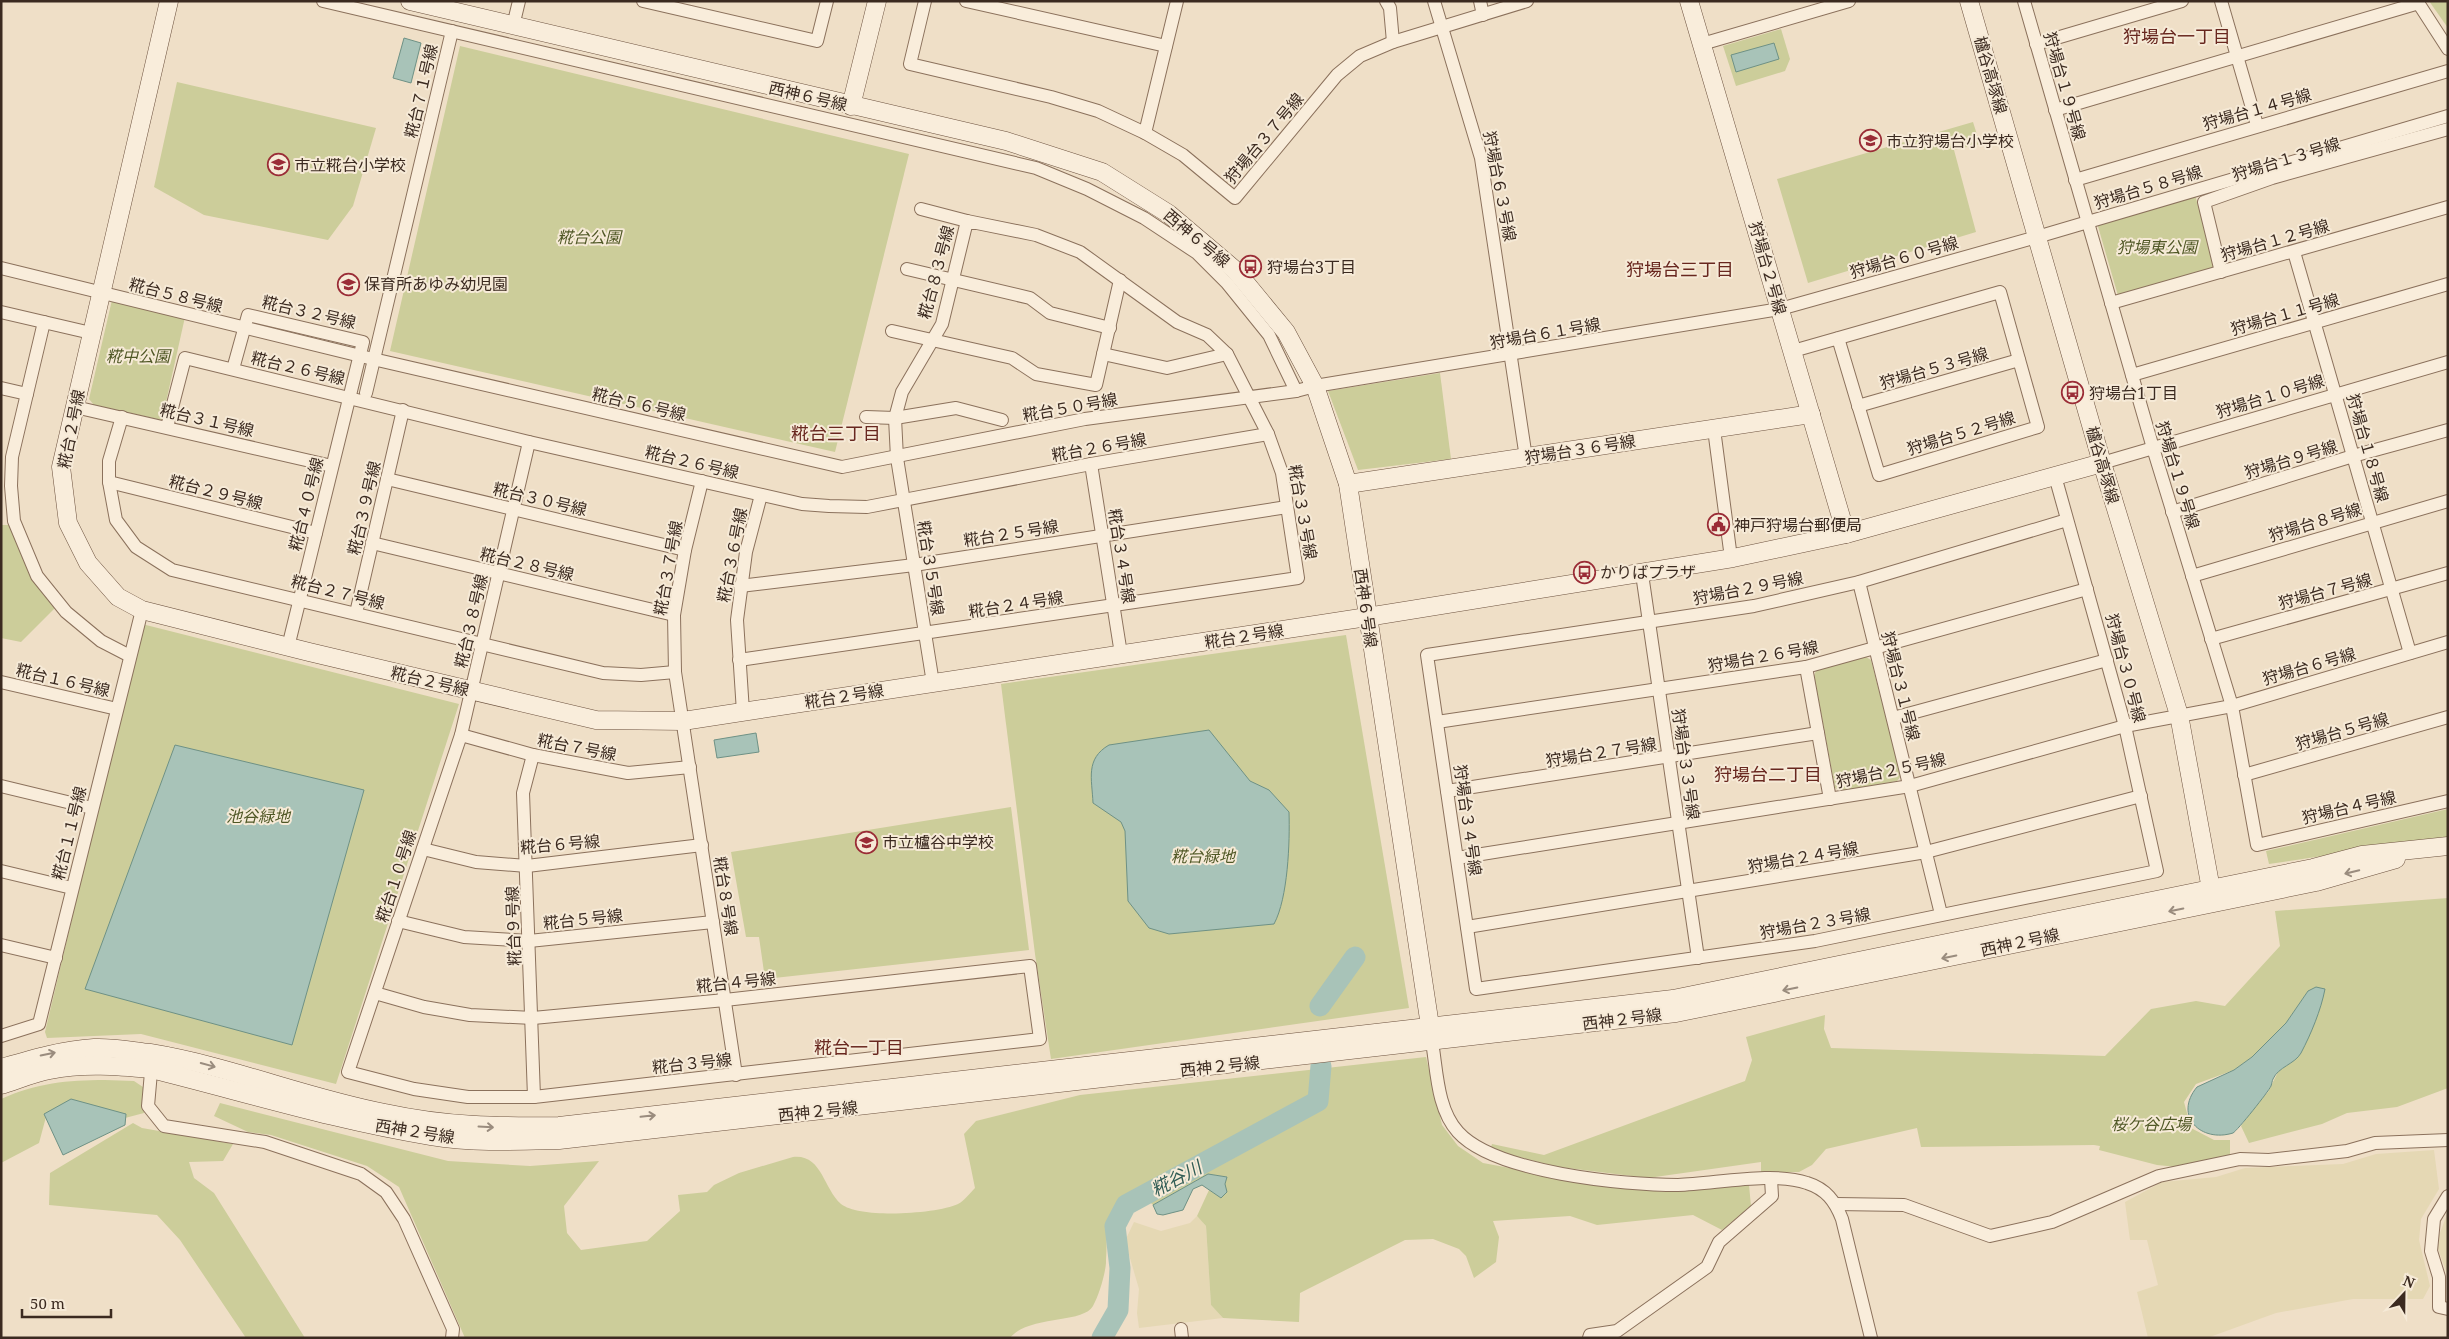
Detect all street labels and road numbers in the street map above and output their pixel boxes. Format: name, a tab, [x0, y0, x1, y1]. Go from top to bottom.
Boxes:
street label: 狩場台１９号線	[2039, 29, 2091, 143]
street label: 櫨谷高塚線	[1969, 34, 2013, 116]
street label: 糀台７１号線	[399, 42, 443, 140]
street label: 西神６号線	[767, 76, 849, 116]
street label: 狩場台１４号線	[2200, 83, 2314, 135]
street label: 狩場台３７号線	[1220, 88, 1308, 188]
street label: 狩場台６３号線	[1479, 129, 1521, 243]
street label: 狩場台１３号線	[2229, 132, 2343, 186]
street label: 狩場台５８号線	[2091, 160, 2205, 214]
street label: 西神６号線	[1159, 204, 1235, 272]
street label: 狩場台１２号線	[2218, 214, 2332, 266]
street label: 狩場台２号線	[1744, 219, 1792, 317]
street label: 糀台８３号線	[913, 223, 959, 321]
street label: 狩場台６０号線	[1847, 231, 1961, 283]
street label: 糀台５８号線	[127, 273, 225, 317]
street label: 狩場台１１号線	[2228, 288, 2342, 340]
street label: 糀台３２号線	[260, 290, 358, 334]
street label: 狩場台６１号線	[1488, 312, 1602, 354]
street label: 狩場台５３号線	[1877, 342, 1991, 394]
street label: 糀台２６号線	[249, 346, 347, 390]
street label: 狩場台１０号線	[2213, 369, 2327, 423]
street label: 糀台５６号線	[590, 382, 688, 426]
street label: 糀台２号線	[53, 388, 89, 470]
street label: 糀台５０号線	[1021, 388, 1119, 426]
street label: 狩場台１８号線	[2342, 391, 2394, 505]
street label: 糀台３１号線	[158, 398, 256, 442]
street label: 狩場台５２号線	[1904, 406, 2018, 460]
street label: 狩場台１９号線	[2151, 418, 2205, 532]
street label: 櫨谷高塚線	[2081, 424, 2125, 506]
street label: 糀台２６号線	[1050, 428, 1148, 466]
street label: 狩場台３６号線	[1523, 429, 1637, 469]
street label: 狩場台９号線	[2242, 434, 2340, 484]
street label: 糀台２６号線	[643, 440, 741, 484]
street label: 糀台４０号線	[284, 455, 328, 553]
street label: 糀台３９号線	[342, 459, 386, 557]
street label: 糀台３３号線	[1284, 463, 1322, 561]
street label: 糀台２９号線	[167, 470, 265, 514]
street label: 糀台３０号線	[491, 477, 589, 521]
street label: 狩場台８号線	[2266, 497, 2364, 547]
street label: 糀台３６号線	[712, 506, 752, 604]
street label: 糀台３４号線	[1104, 507, 1140, 605]
street label: 糀台２５号線	[962, 515, 1060, 551]
street label: 糀台３７号線	[649, 519, 687, 617]
street label: 糀台３５号線	[913, 519, 949, 617]
street label: 糀台２８号線	[478, 542, 576, 586]
street label: 西神６号線	[1350, 567, 1382, 649]
street label: 狩場台２９号線	[1691, 567, 1805, 609]
street label: 狩場台７号線	[2276, 568, 2374, 614]
street label: 糀台２７号線	[289, 570, 387, 614]
street label: 糀台３８号線	[449, 572, 493, 670]
street label: 糀台２４号線	[967, 586, 1065, 622]
street label: 狩場台３０号線	[2101, 611, 2151, 725]
street label: 糀台２号線	[1203, 619, 1285, 653]
street label: 狩場台３１号線	[1877, 629, 1925, 743]
street label: 狩場台２６号線	[1706, 635, 1820, 677]
street label: 狩場台６号線	[2260, 642, 2358, 690]
street label: 糀台１６号線	[14, 658, 112, 702]
street label: 糀台２号線	[389, 661, 471, 701]
street label: 糀台２号線	[803, 679, 885, 713]
street label: 狩場台３３号線	[1667, 707, 1705, 821]
street label: 狩場台５号線	[2293, 707, 2391, 755]
street label: 糀台７号線	[536, 729, 618, 765]
street label: 狩場台２７号線	[1544, 732, 1658, 772]
street label: 狩場台２５号線	[1834, 748, 1948, 792]
street label: 狩場台３４号線	[1449, 763, 1487, 877]
street label: 糀台１１号線	[47, 784, 91, 882]
street label: 狩場台４号線	[2300, 785, 2398, 829]
street label: 糀台１０号線	[371, 827, 421, 925]
street label: 糀台６号線	[519, 830, 601, 858]
street label: 狩場台２４号線	[1746, 836, 1860, 878]
street label: 糀台８号線	[709, 855, 743, 937]
street label: 糀台９号線	[501, 886, 525, 966]
street label: 狩場台２３号線	[1758, 902, 1872, 944]
street label: 糀台５号線	[542, 904, 624, 934]
street label: 西神２号線	[1979, 923, 2061, 961]
street label: 糀台４号線	[695, 967, 777, 997]
street label: 西神２号線	[1581, 1003, 1663, 1035]
street label: 糀台３号線	[651, 1048, 733, 1078]
street label: 西神２号線	[1179, 1051, 1261, 1081]
street label: 西神２号線	[777, 1096, 859, 1126]
street label: 西神２号線	[374, 1114, 456, 1148]

